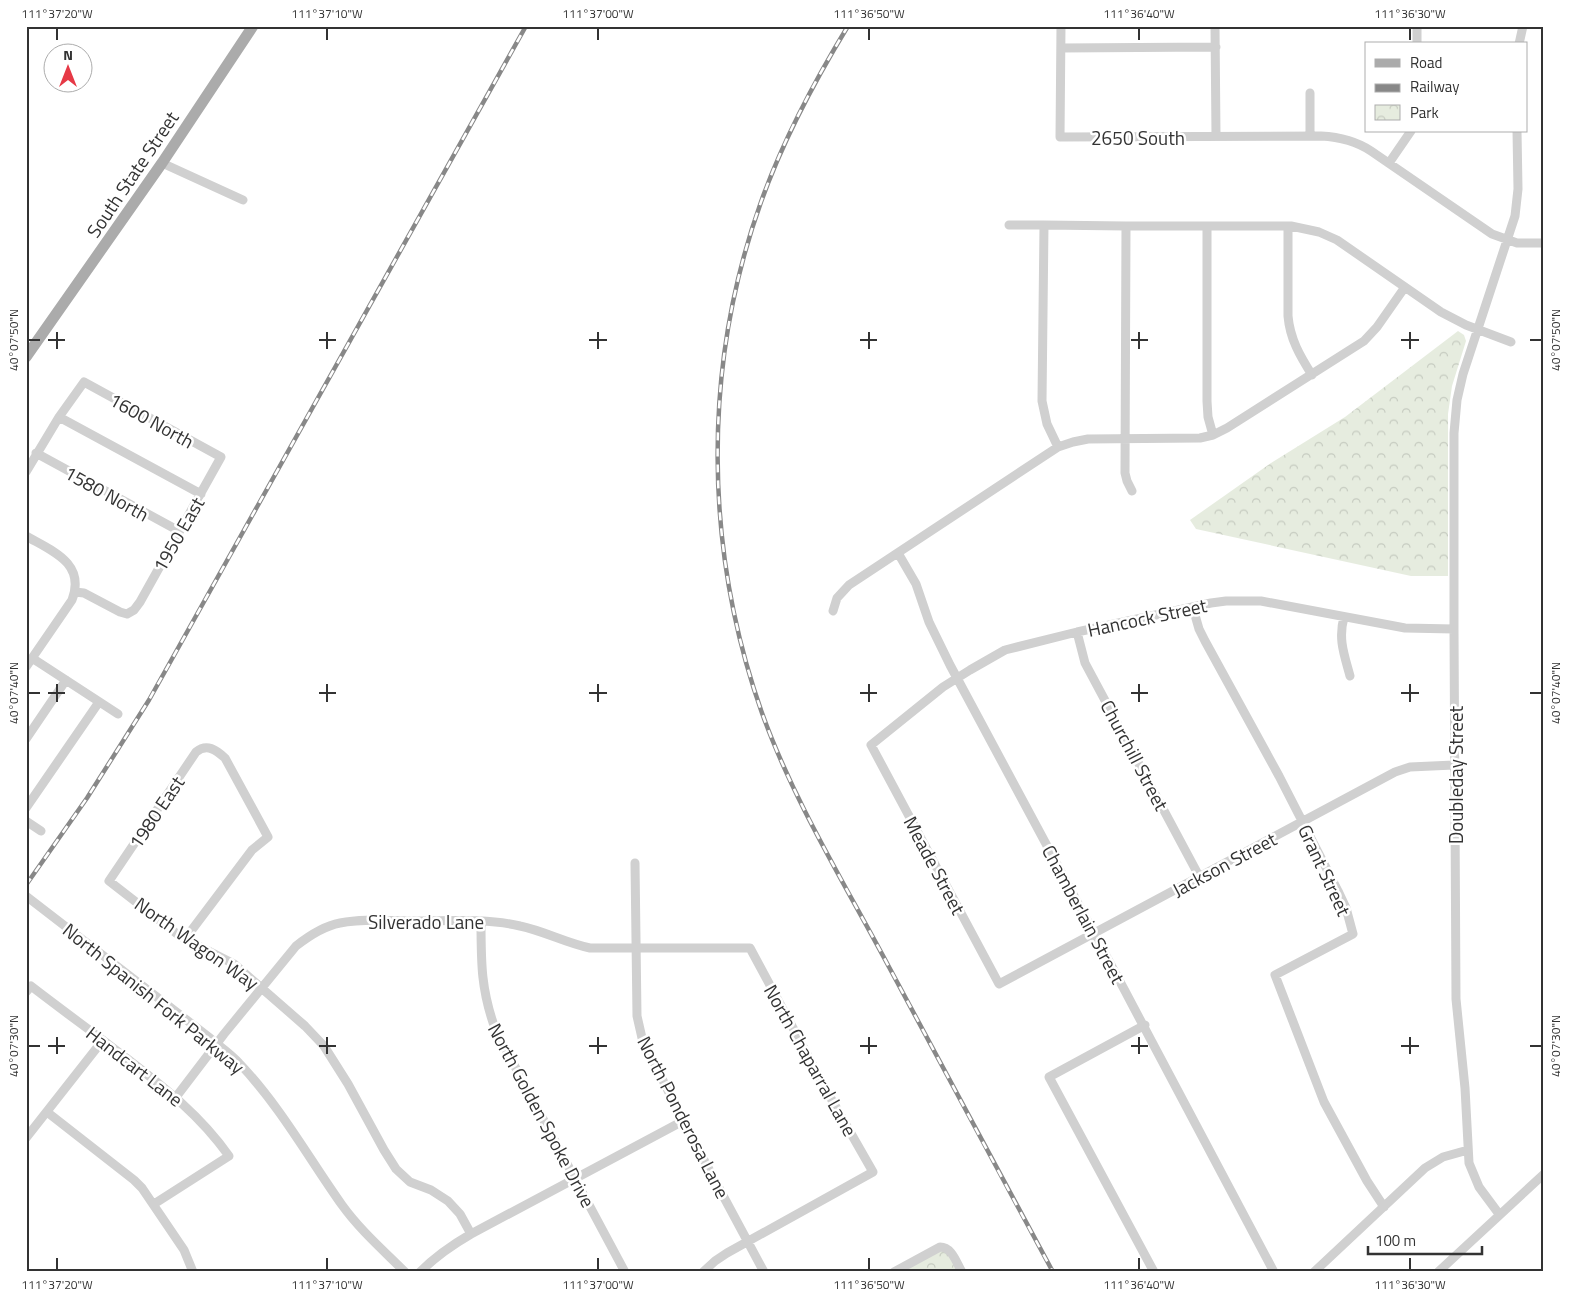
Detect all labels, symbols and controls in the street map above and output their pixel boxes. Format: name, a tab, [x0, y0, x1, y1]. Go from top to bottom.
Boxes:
text: 111°37'20"W	[21, 4, 93, 23]
text: 111°37'10"W	[291, 4, 363, 23]
text: 111°37'00"W	[562, 4, 634, 23]
text: 111°36'50"W	[833, 4, 905, 23]
text: 111°36'40"W	[1103, 4, 1175, 23]
text: 111°36'30"W	[1374, 4, 1446, 23]
north arrow	[42, 42, 92, 92]
legend	[1365, 42, 1528, 132]
text: N	[63, 44, 73, 65]
text: Road	[1410, 51, 1442, 74]
text: Railway	[1410, 75, 1460, 98]
text: Park	[1410, 101, 1439, 124]
street label: South State Street	[79, 105, 185, 243]
street label: 2650 South	[1091, 123, 1185, 152]
text: 40°07'50"N	[4, 309, 23, 371]
text: 40°07'50"N	[1546, 309, 1565, 371]
street label: 1600 North	[104, 385, 200, 455]
street label: 1580 North	[59, 458, 155, 528]
street label: 1950 East	[145, 491, 211, 577]
street label: Hancock Street	[1085, 590, 1210, 644]
text: 40°07'40"N	[4, 662, 23, 724]
text: 40°07'40"N	[1546, 662, 1565, 724]
street label: Churchill Street	[1094, 695, 1176, 816]
street label: Doubleday Street	[1441, 706, 1470, 844]
street label: 1980 East	[121, 770, 191, 854]
street label: Meade Street	[897, 811, 973, 920]
street label: Grant Street	[1291, 820, 1359, 921]
street label: Jackson Street	[1167, 824, 1282, 904]
street label: Chamberlain Street	[1035, 839, 1133, 989]
street label: North Wagon Way	[129, 889, 265, 997]
street label: Silverado Lane	[368, 907, 484, 936]
street label: North Spanish Fork Parkway	[57, 915, 251, 1081]
street label: North Chaparral Lane	[757, 979, 865, 1141]
text: 40°07'30"N	[4, 1015, 23, 1077]
text: 40°07'30"N	[1546, 1015, 1565, 1077]
street label: North Golden Spoke Drive	[481, 1018, 603, 1212]
street label: Handcart Lane	[80, 1019, 190, 1113]
street label: North Ponderosa Lane	[630, 1031, 738, 1203]
scale bar	[1368, 1223, 1481, 1255]
text: 100 m	[1375, 1229, 1416, 1252]
text: 111°37'20"W	[21, 1275, 93, 1294]
text: 111°37'10"W	[291, 1275, 363, 1294]
text: 111°37'00"W	[562, 1275, 634, 1294]
text: 111°36'50"W	[833, 1275, 905, 1294]
text: 111°36'40"W	[1103, 1275, 1175, 1294]
text: 111°36'30"W	[1374, 1275, 1446, 1294]

